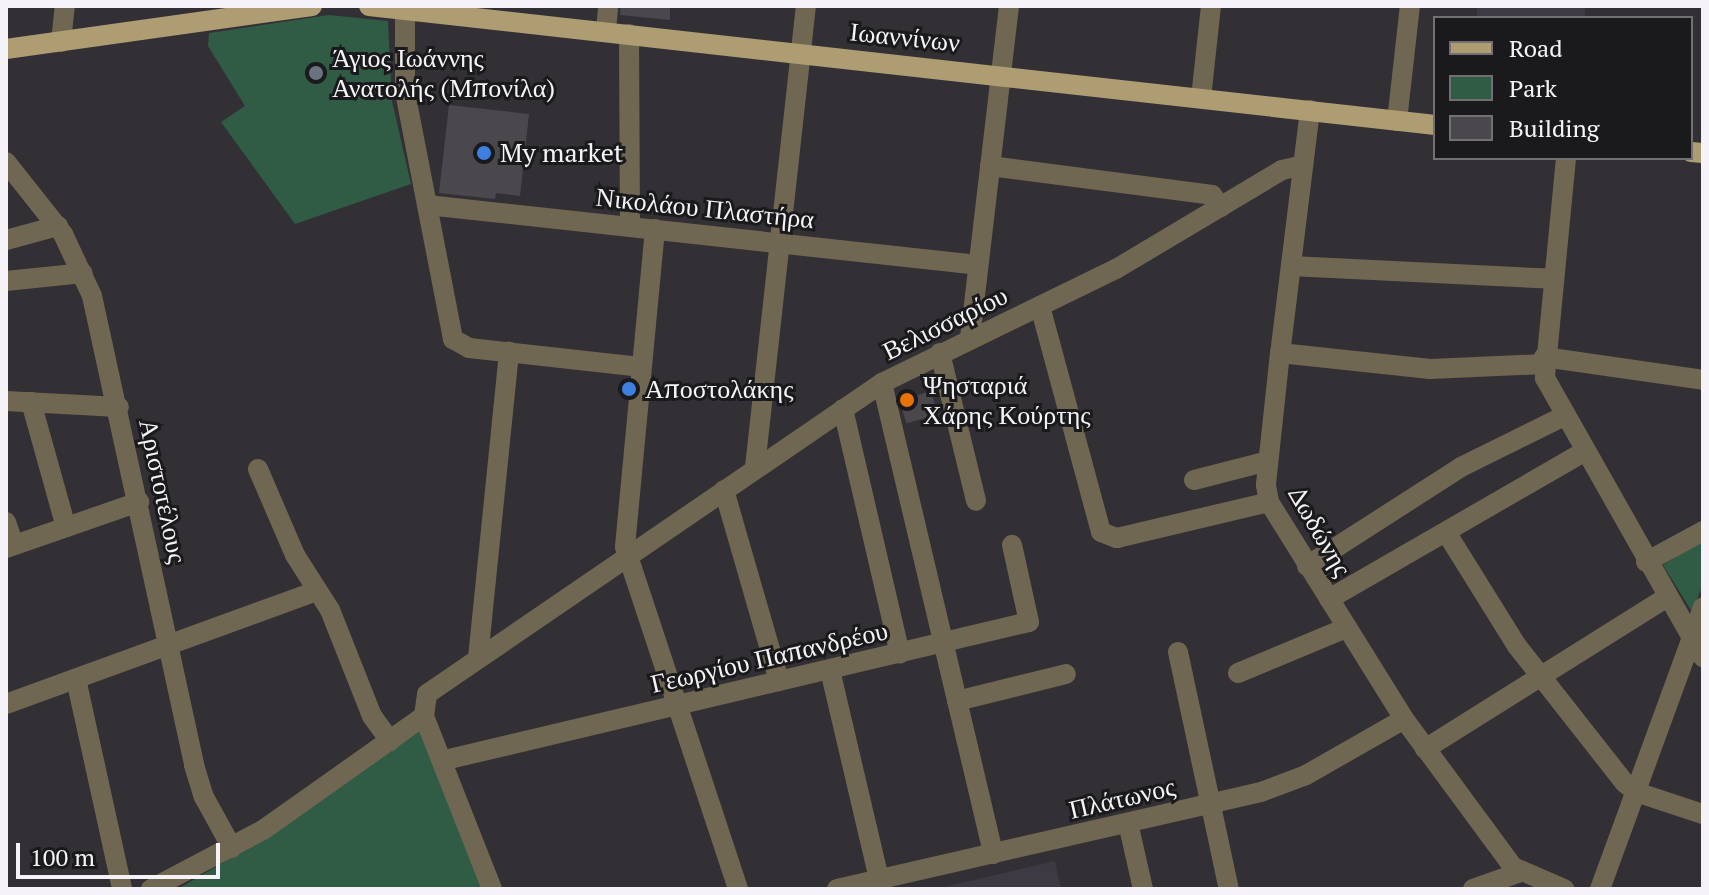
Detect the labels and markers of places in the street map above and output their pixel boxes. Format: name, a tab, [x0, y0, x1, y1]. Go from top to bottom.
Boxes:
place label: Άγιος Ιωάννης Ανατολής (Μπονίλα)	[332, 42, 555, 104]
marker: Άγιος Ιωάννης Ανατολής (Μπονίλα)	[307, 64, 325, 82]
place label: My market	[500, 137, 623, 169]
marker: My market	[475, 144, 493, 162]
place label: Ψησταριά Χάρης Κούρτης	[923, 369, 1091, 430]
place label: Αποστολάκης	[645, 373, 793, 405]
marker: Αποστολάκης	[620, 380, 638, 398]
marker: Ψησταριά Χάρης Κούρτης	[898, 391, 916, 409]

